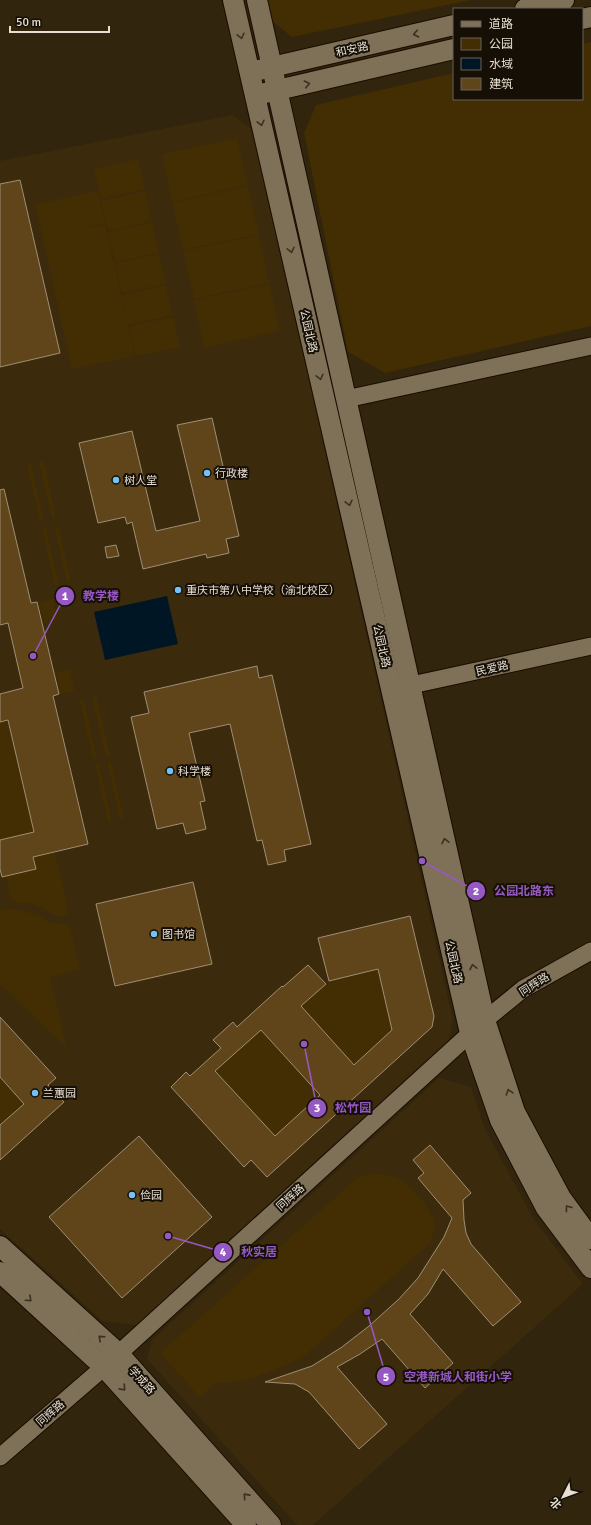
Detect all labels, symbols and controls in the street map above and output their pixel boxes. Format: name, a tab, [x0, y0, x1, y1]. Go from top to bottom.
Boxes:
scale bar	[10, 8, 109, 34]
legend	[453, 8, 583, 100]
text: 50 m	[16, 15, 41, 30]
text: 道路	[489, 17, 513, 32]
one-way arrow	[413, 29, 420, 38]
one-way arrow	[237, 33, 245, 39]
text: 公园	[489, 37, 513, 52]
street label: 和安路	[335, 39, 370, 60]
text: 水域	[489, 57, 513, 72]
text: 建筑	[489, 77, 513, 92]
one-way arrow	[303, 80, 310, 88]
one-way arrow	[257, 120, 265, 127]
one-way arrow	[286, 247, 294, 253]
street label: 公园北路	[297, 308, 320, 354]
one-way arrow	[315, 374, 323, 380]
place label: 行政楼	[215, 467, 248, 480]
marker: 行政楼	[202, 468, 212, 478]
place label: 树人堂	[124, 474, 157, 487]
marker: 树人堂	[111, 475, 121, 485]
one-way arrow	[345, 500, 353, 507]
callout: 教学楼	[55, 584, 127, 608]
place label: 重庆市第八中学校（渝北校区）	[186, 584, 340, 597]
marker: 重庆市第八中学校（渝北校区）	[173, 585, 183, 595]
text: 1	[62, 589, 69, 604]
text: 教学楼	[83, 589, 119, 604]
street label: 公园北路	[370, 623, 393, 669]
street label: 民爱路	[475, 658, 510, 679]
place label: 科学楼	[178, 765, 211, 778]
marker: 科学楼	[165, 766, 175, 776]
one-way arrow	[441, 837, 449, 844]
callout: 公园北路东	[466, 879, 562, 903]
text: 2	[473, 884, 479, 899]
text: 公园北路东	[494, 884, 554, 899]
place label: 图书馆	[162, 928, 195, 941]
marker: 图书馆	[149, 929, 159, 939]
street label: 公园北路	[442, 939, 465, 985]
one-way arrow	[470, 964, 478, 971]
street label: 同辉路	[517, 970, 552, 999]
place label: 兰蕙园	[43, 1087, 76, 1100]
marker: 兰蕙园	[30, 1088, 40, 1098]
one-way arrow	[505, 1089, 514, 1096]
callout: 松竹园	[307, 1096, 379, 1120]
text: 3	[314, 1101, 320, 1116]
text: 松竹园	[335, 1101, 371, 1116]
street label: 同辉路	[274, 1182, 307, 1213]
place label: 俭园	[140, 1189, 162, 1202]
marker: 俭园	[127, 1190, 137, 1200]
one-way arrow	[566, 1205, 573, 1212]
callout: 秋实居	[213, 1240, 285, 1264]
text: 4	[220, 1245, 227, 1260]
text: 秋实居	[241, 1245, 277, 1260]
one-way arrow	[24, 1294, 32, 1301]
one-way arrow	[98, 1335, 106, 1343]
street label: 学成路	[126, 1364, 157, 1397]
callout: 空港新城人和街小学	[376, 1364, 520, 1388]
text: 5	[383, 1370, 389, 1385]
text: 空港新城人和街小学	[404, 1370, 512, 1385]
one-way arrow	[118, 1383, 126, 1391]
street label: 同辉路	[34, 1398, 67, 1429]
north arrow	[543, 1477, 583, 1517]
one-way arrow	[243, 1493, 250, 1501]
text: 北	[547, 1495, 564, 1512]

